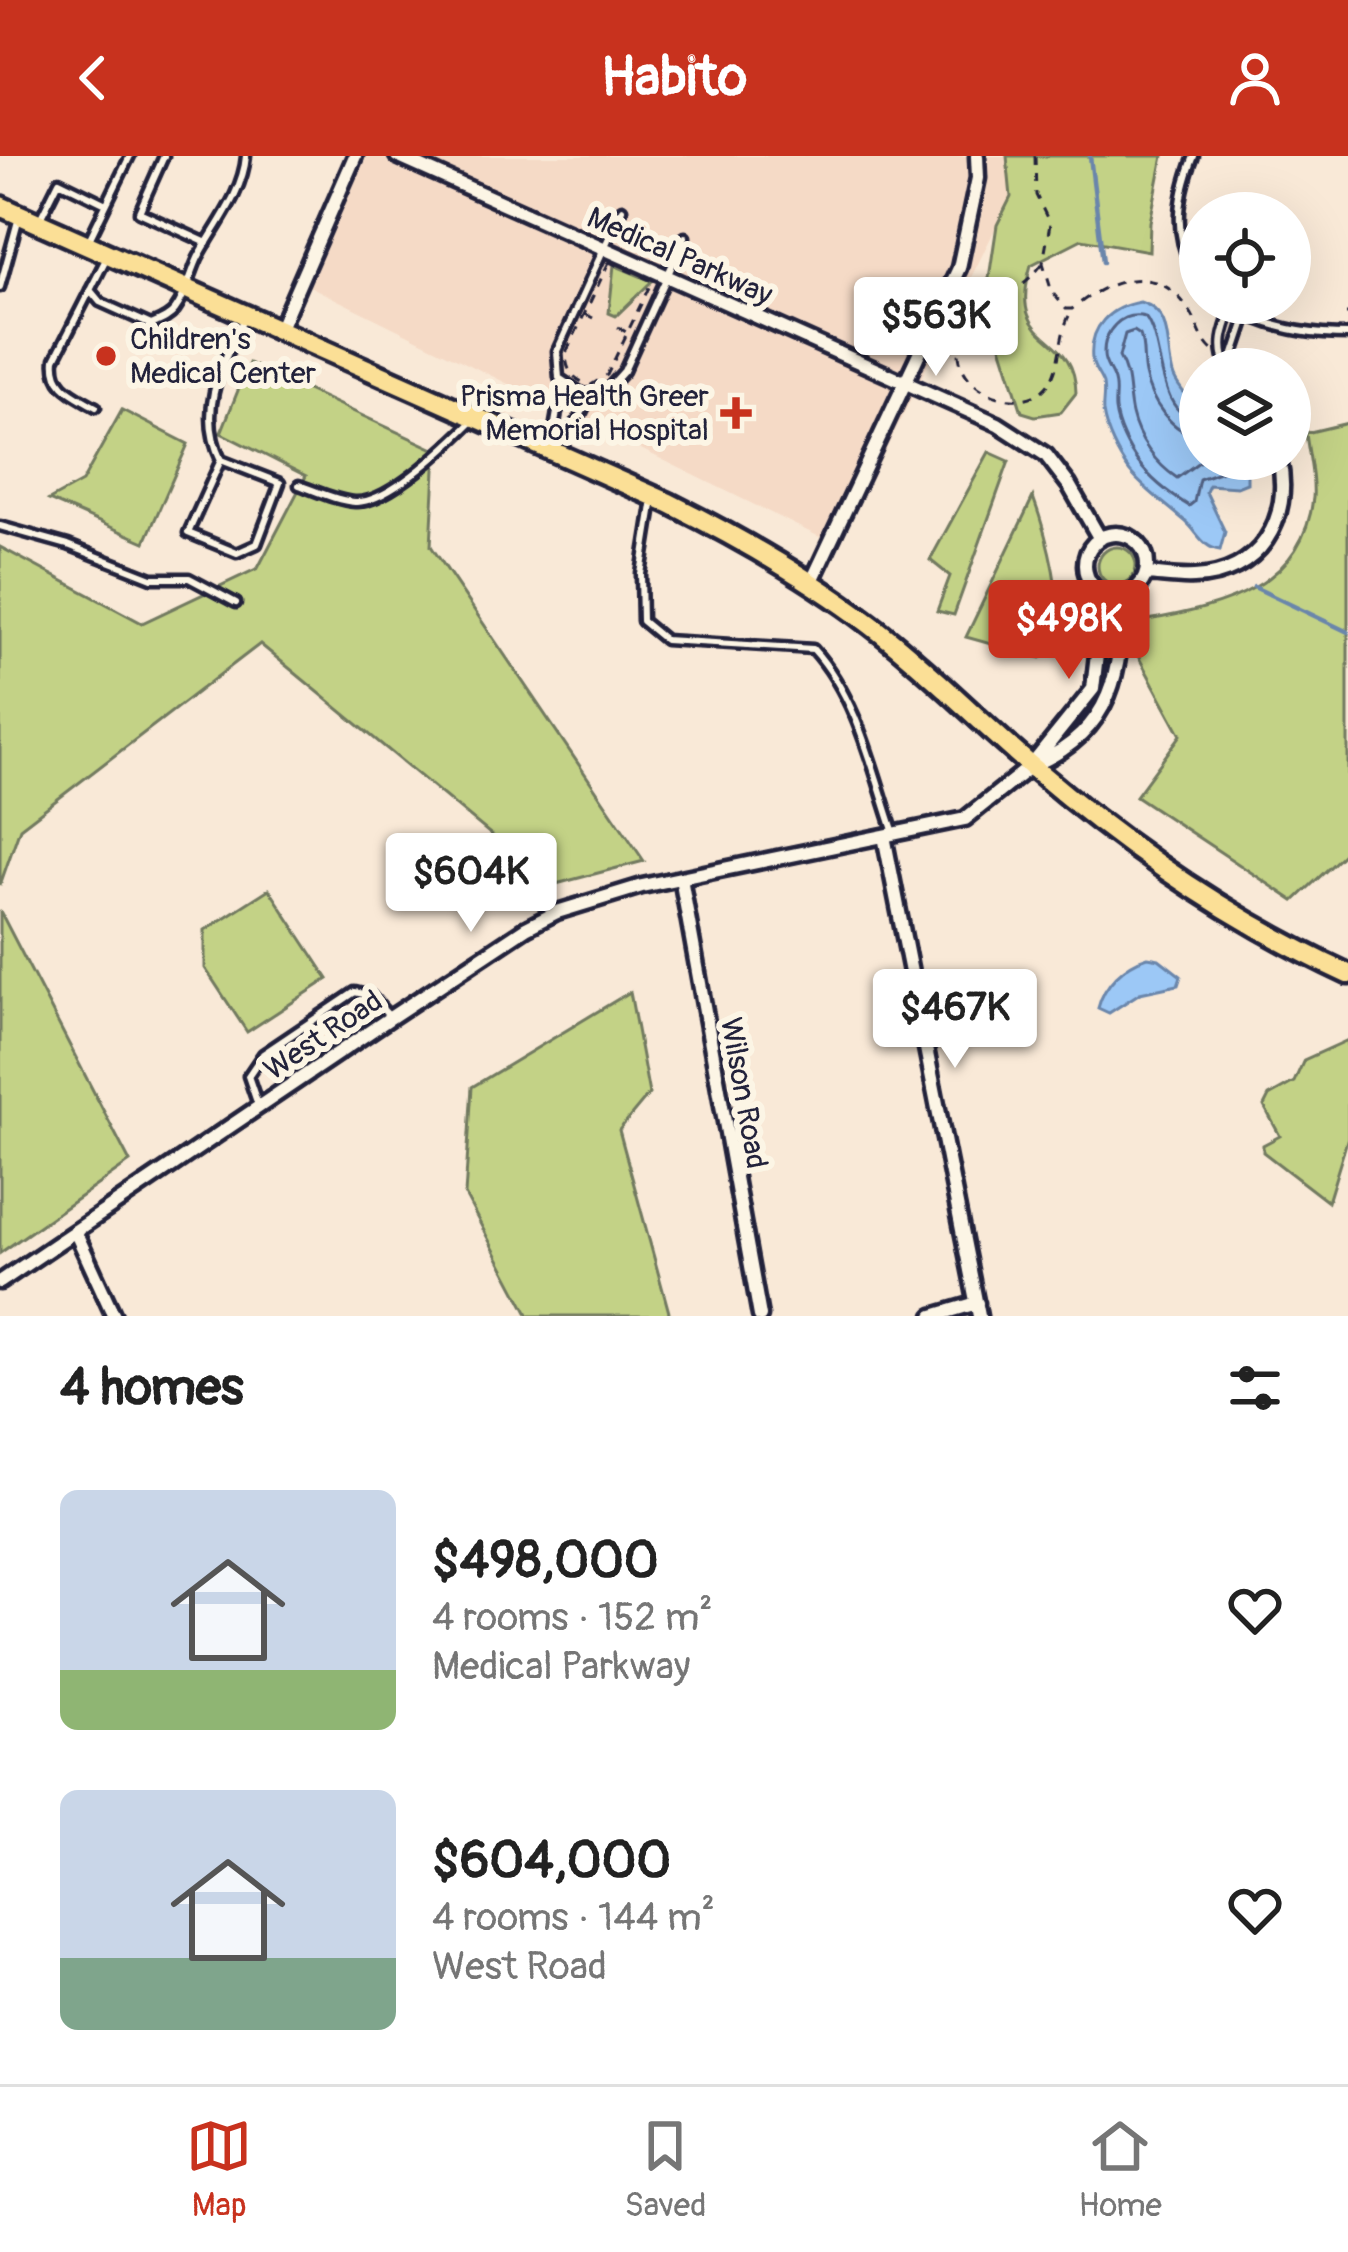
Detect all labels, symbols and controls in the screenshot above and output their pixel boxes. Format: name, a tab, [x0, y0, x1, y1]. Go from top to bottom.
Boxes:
text: Habito	[601, 44, 747, 112]
icon: back	[60, 45, 126, 111]
icon: person	[1222, 45, 1288, 111]
map controls	[1179, 192, 1311, 480]
button: locate	[1179, 192, 1311, 324]
street label: Medical Parkway	[581, 199, 778, 314]
pin: $563K	[852, 277, 1020, 379]
text: $563K	[881, 291, 991, 340]
place label: Children's Medical Center	[130, 321, 317, 392]
marker: Children's Medical Center	[93, 343, 119, 369]
button: layers	[1179, 348, 1311, 480]
place label: Prisma Health Greer Memorial Hospital	[460, 378, 709, 449]
marker: Prisma Health Greer Memorial Hospital	[720, 397, 752, 429]
pin: $498K	[985, 580, 1153, 682]
text: $498K	[1015, 594, 1123, 643]
pin: $604K	[387, 833, 555, 935]
text: $604K	[413, 847, 529, 896]
pin: $467K	[871, 969, 1039, 1071]
street label: West Road	[257, 982, 389, 1088]
text: $467K	[900, 983, 1010, 1032]
street label: Wilson Road	[712, 1015, 775, 1172]
icon: filters	[1222, 1355, 1288, 1421]
text: 4 homes	[60, 1356, 244, 1420]
text: $498,000	[432, 1529, 659, 1593]
icon: home	[156, 1538, 300, 1682]
icon: heart	[1222, 1577, 1288, 1643]
text: 4 rooms · 152 m²	[432, 1593, 713, 1642]
text: Medical Parkway	[432, 1642, 690, 1691]
text: $604,000	[432, 1829, 671, 1893]
icon: home	[156, 1838, 300, 1982]
icon: heart	[1222, 1877, 1288, 1943]
text: 4 rooms · 144 m²	[432, 1893, 715, 1942]
text: West Road	[432, 1942, 607, 1991]
tab: Map	[186, 2113, 252, 2226]
tab: Saved	[624, 2113, 706, 2226]
tab: Home	[1079, 2113, 1162, 2226]

